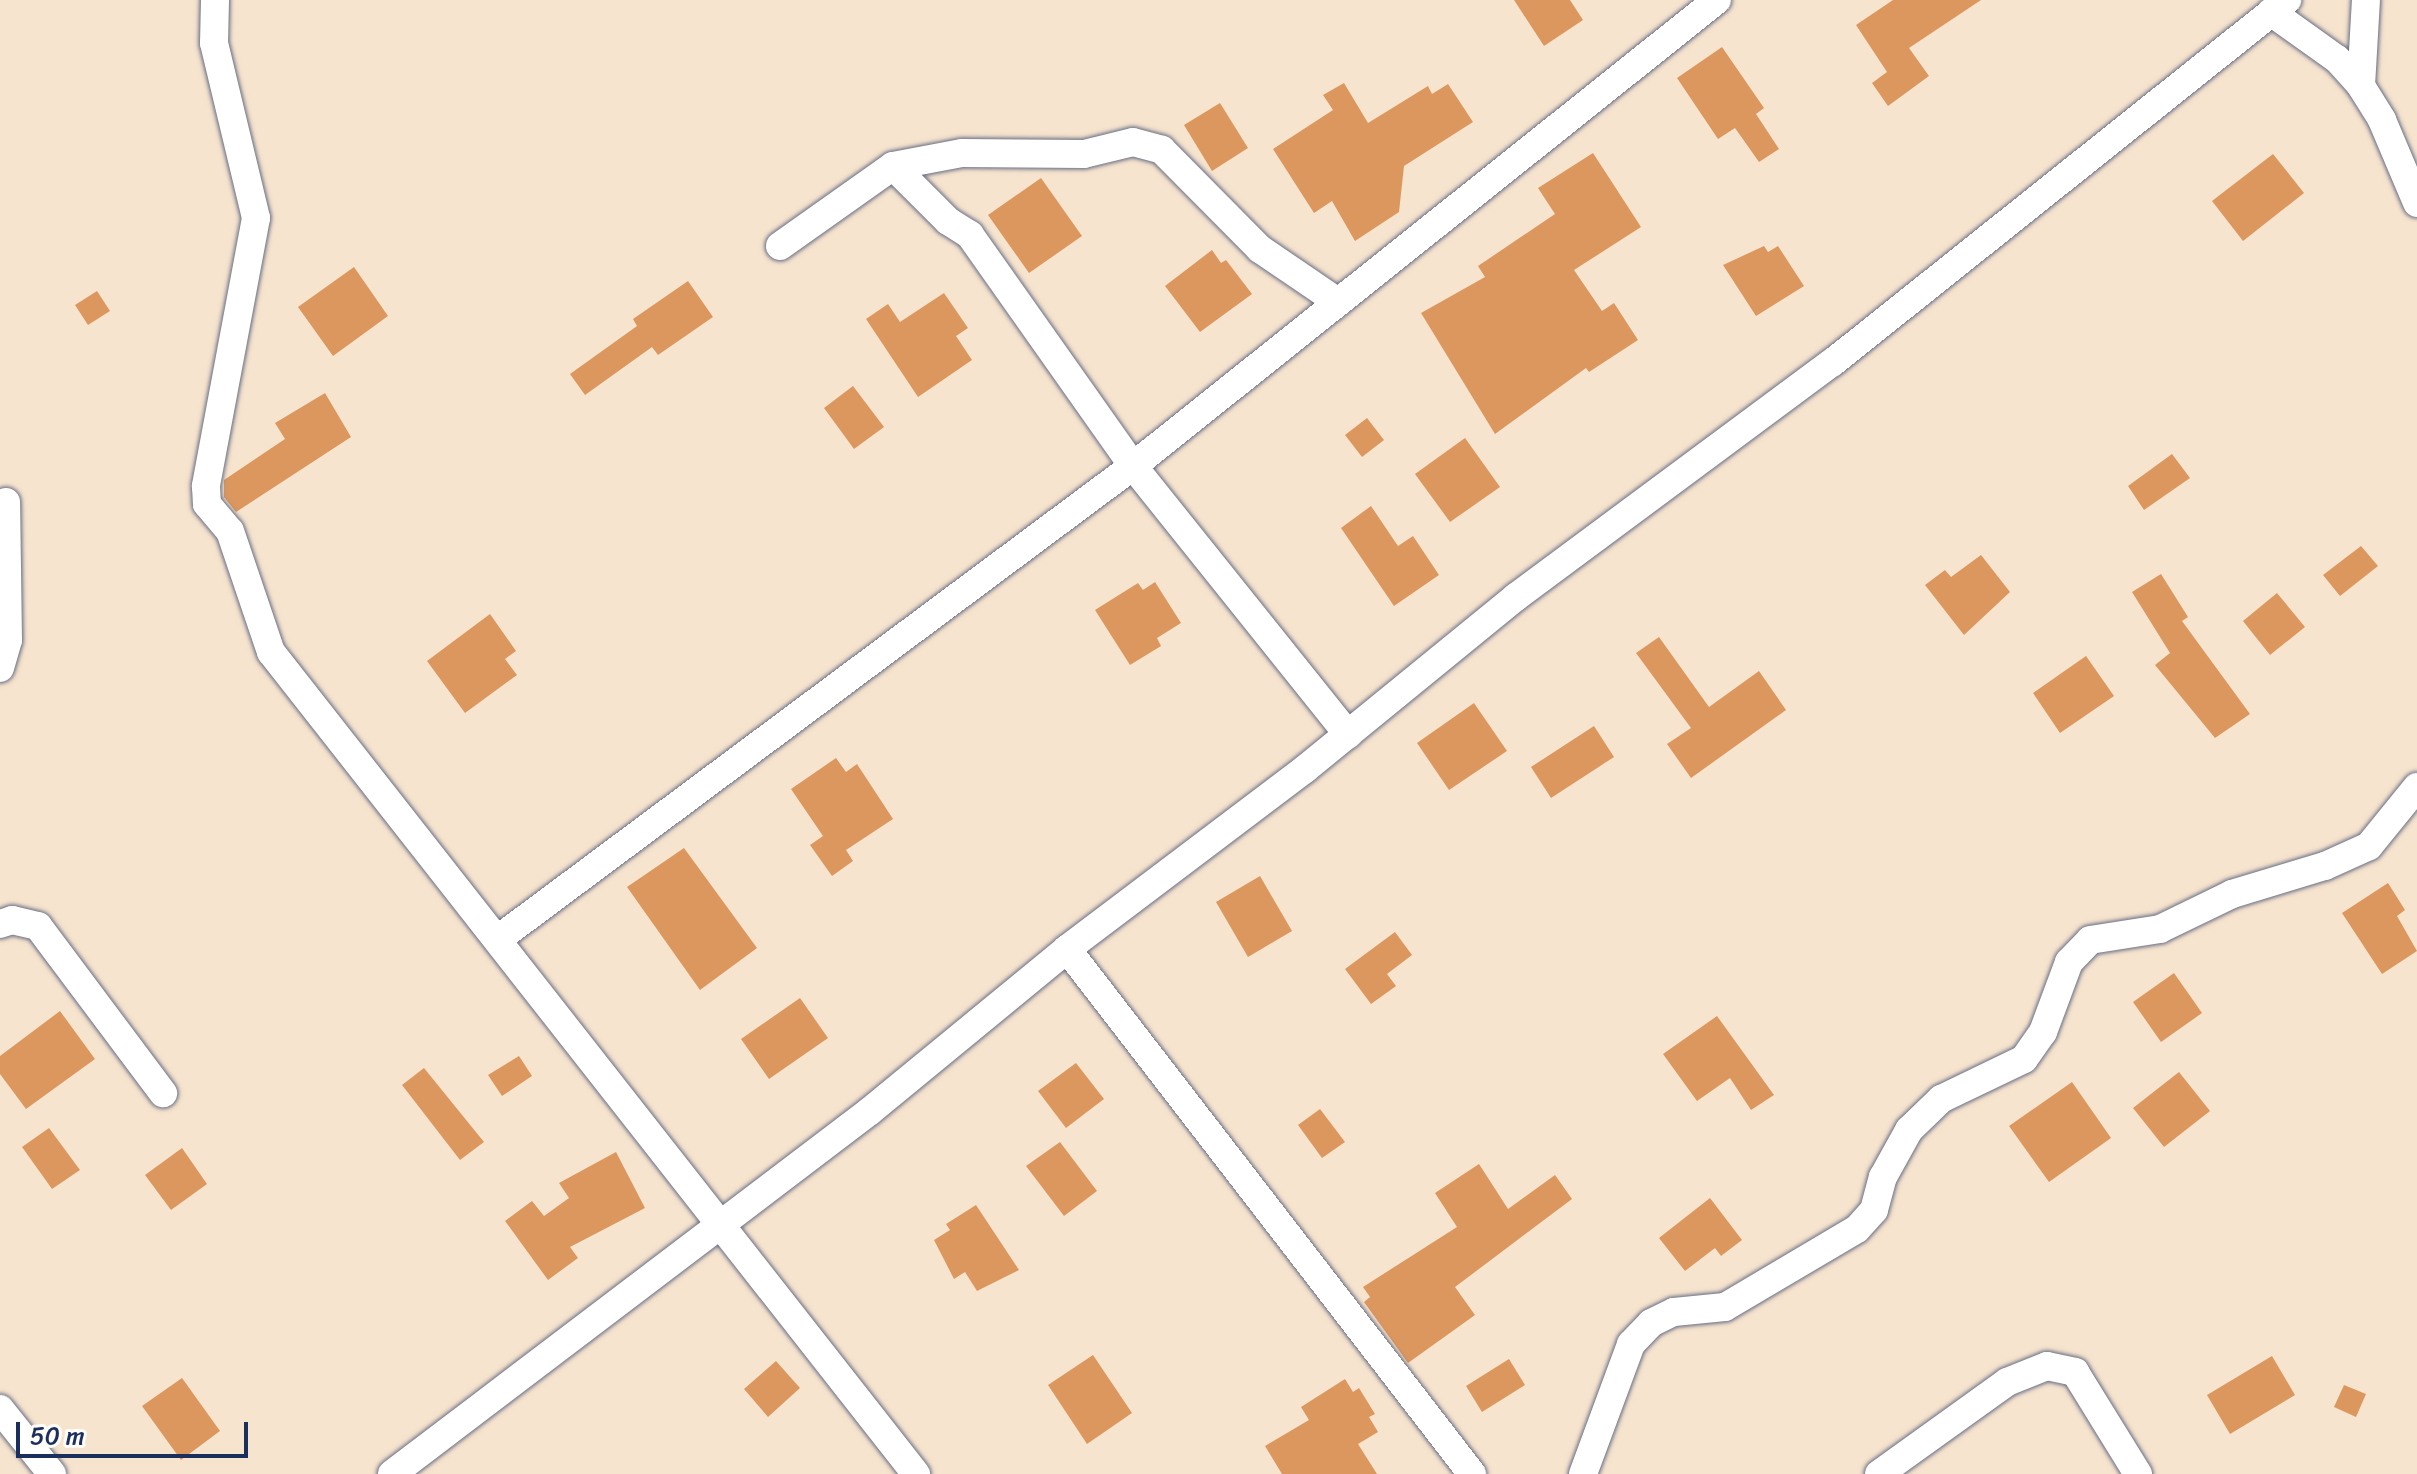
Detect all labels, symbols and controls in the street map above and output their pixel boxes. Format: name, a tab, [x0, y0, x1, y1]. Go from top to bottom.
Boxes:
scale bar	[20, 1406, 252, 1456]
text: 50 m	[30, 1415, 85, 1457]

